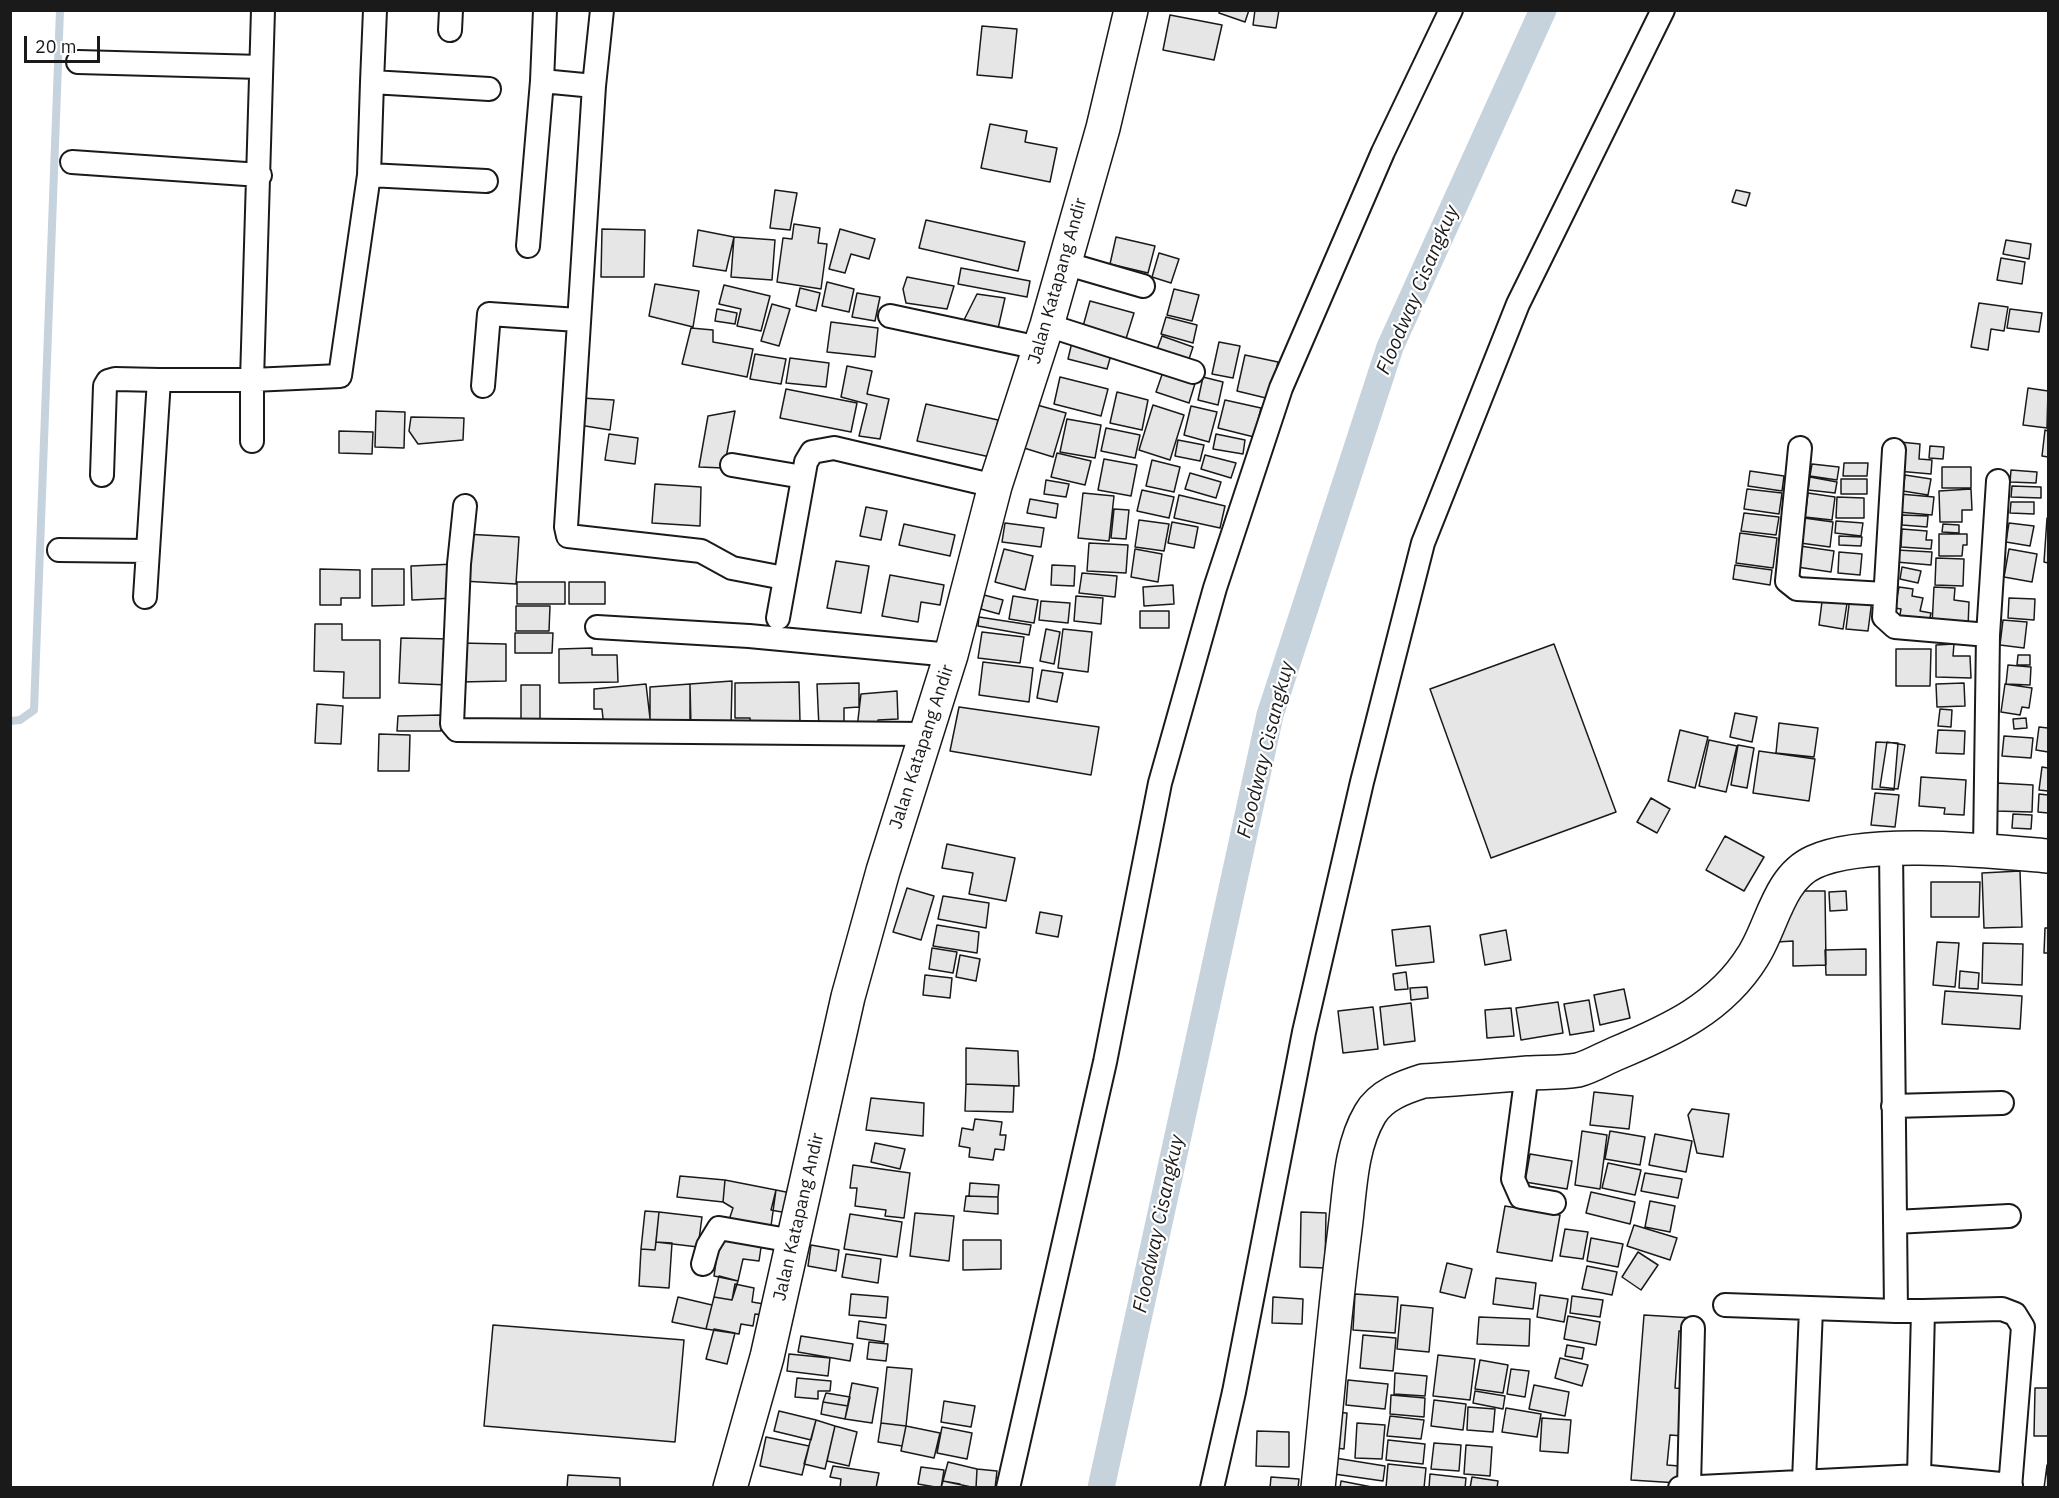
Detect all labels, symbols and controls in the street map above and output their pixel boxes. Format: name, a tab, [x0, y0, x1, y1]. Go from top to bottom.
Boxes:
scale bar	[27, 24, 104, 62]
text: 20 m	[35, 35, 77, 58]
street label: Jalan Katapang Andir	[1024, 195, 1092, 367]
water label: Floodway Cisangkuy	[1372, 202, 1464, 378]
water label: Floodway Cisangkuy	[1232, 659, 1300, 841]
street label: Jalan Katapang Andir	[885, 662, 959, 832]
street label: Jalan Katapang Andir	[769, 1131, 829, 1303]
water label: Floodway Cisangkuy	[1128, 1133, 1190, 1315]

